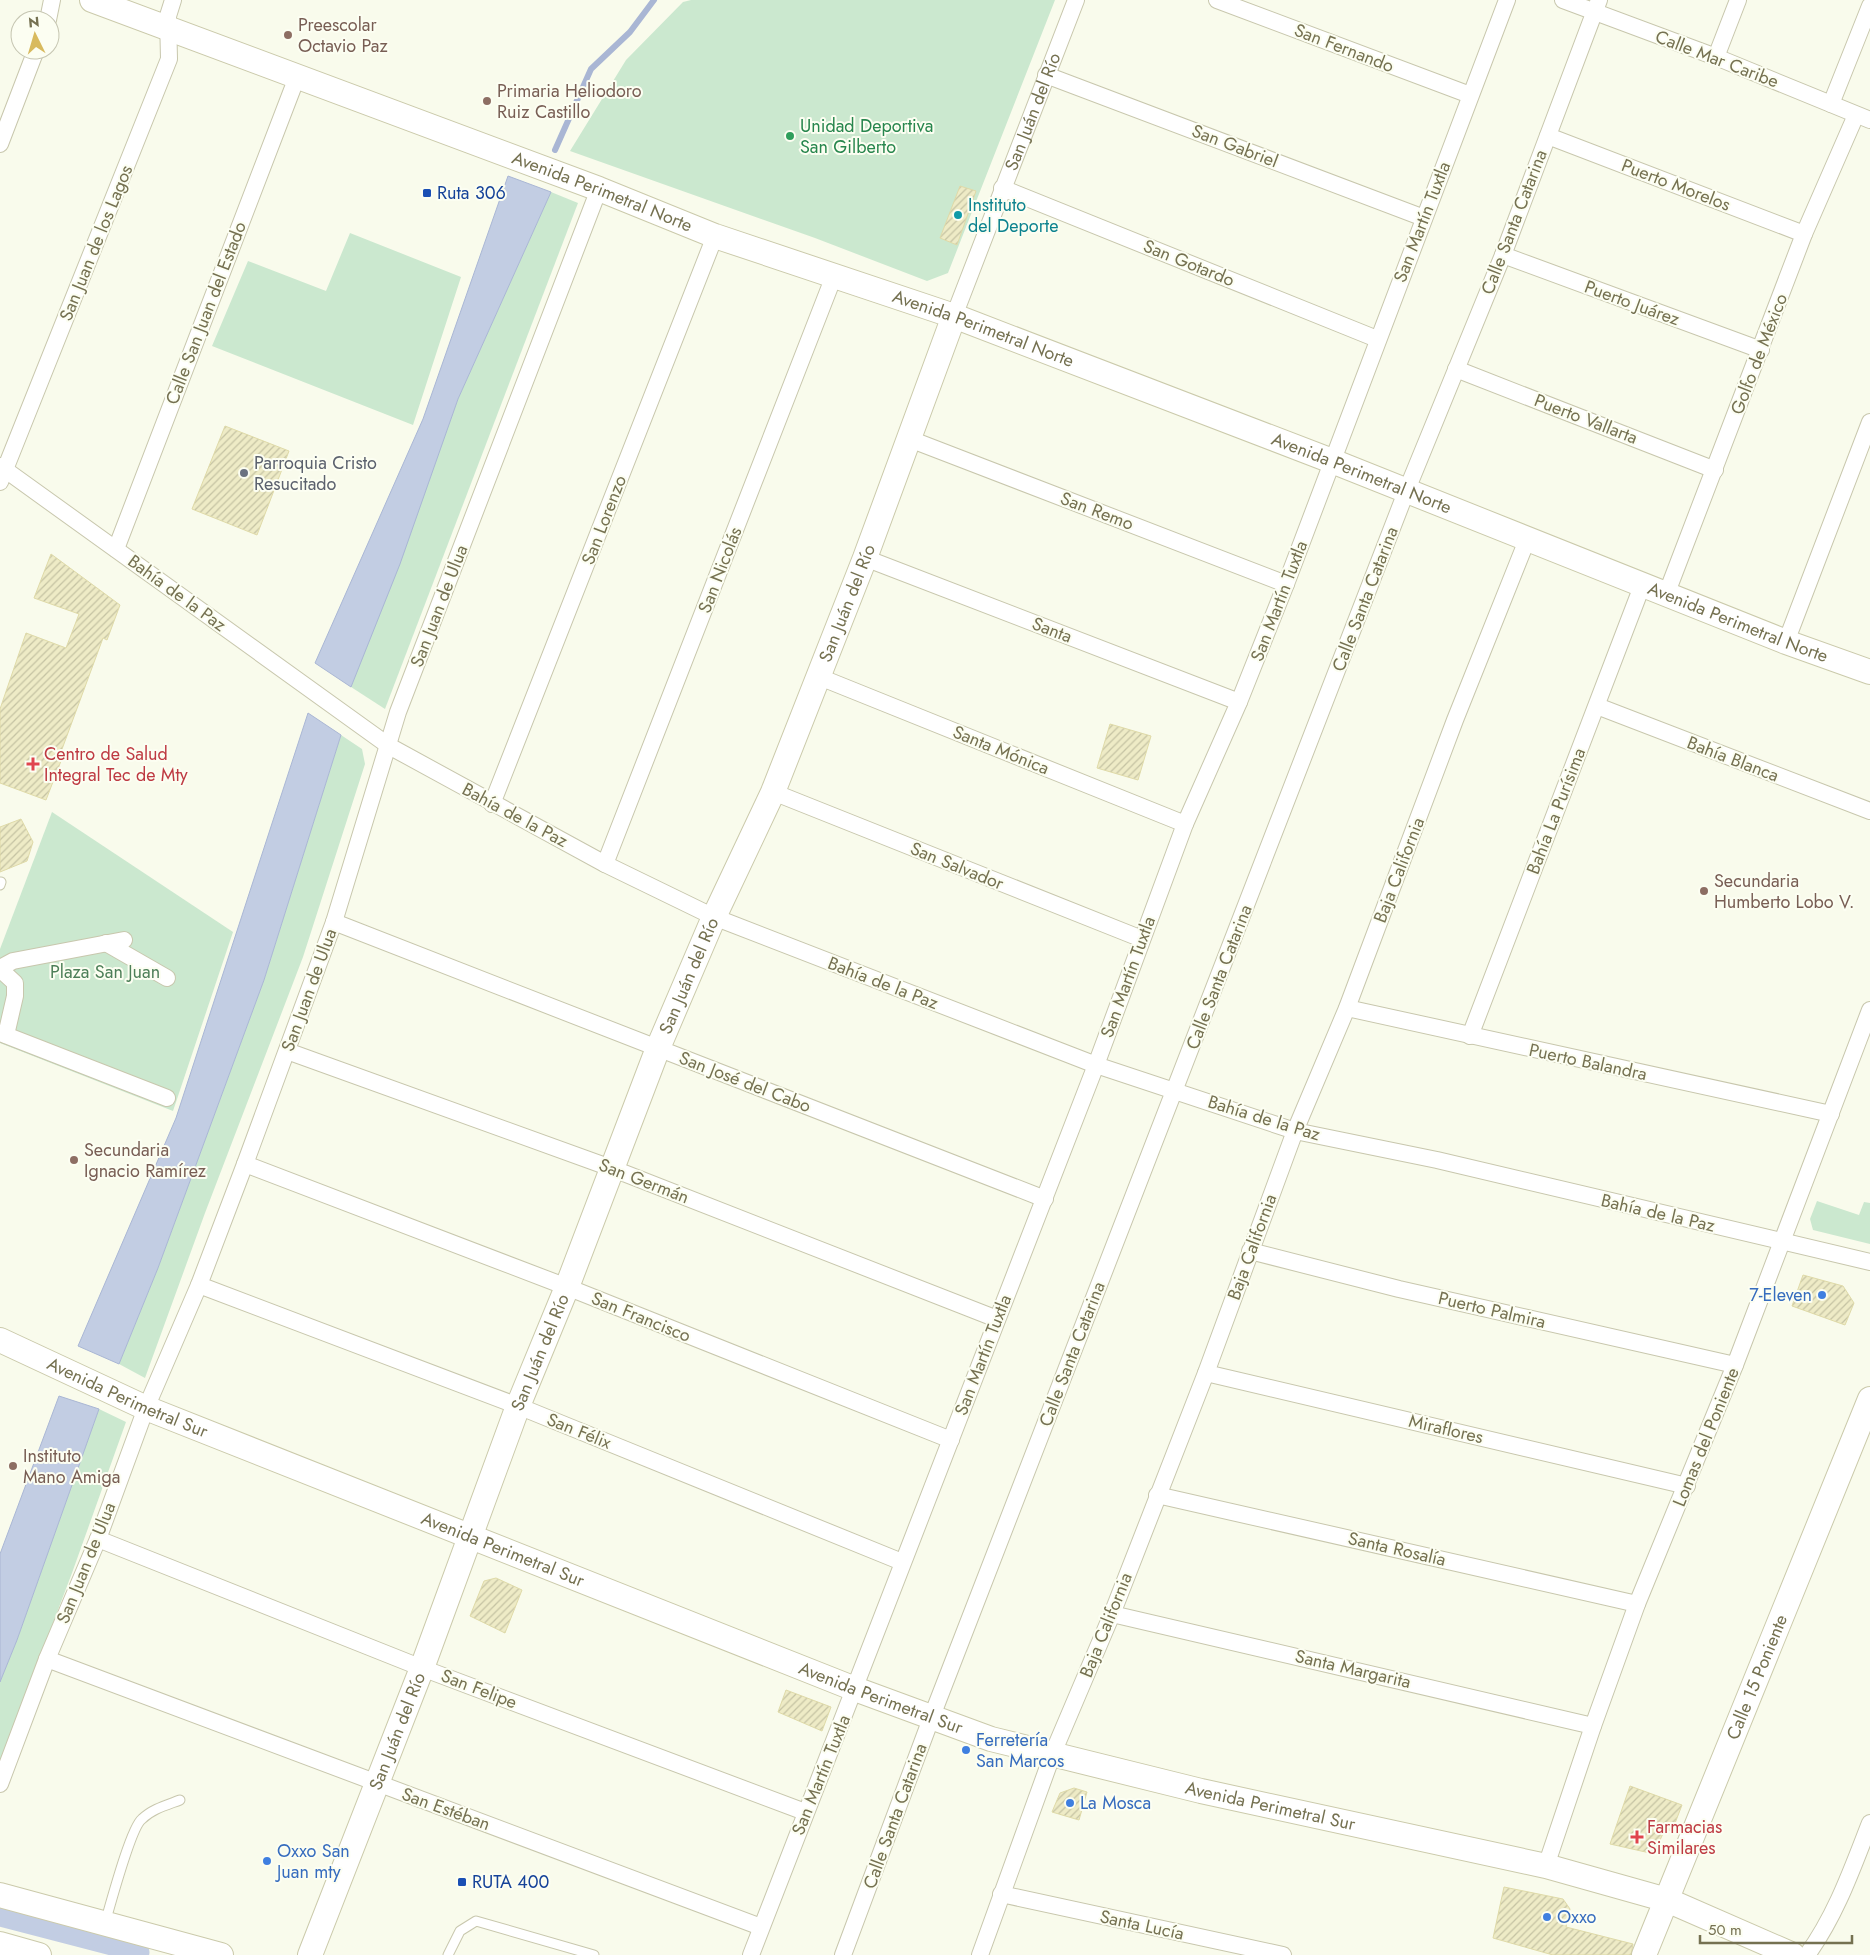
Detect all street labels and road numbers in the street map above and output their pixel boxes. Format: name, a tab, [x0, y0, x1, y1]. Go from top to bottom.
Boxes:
street label: San Fernando	[1290, 17, 1398, 79]
street label: Calle Mar Caribe	[1652, 24, 1782, 94]
street label: San Juán del Río	[998, 49, 1067, 174]
street label: San Gabriel	[1188, 118, 1282, 174]
street label: Avenida Perimetral Norte	[508, 145, 696, 238]
street label: Calle Santa Catarina	[1474, 146, 1554, 298]
street label: Puerto Morelos	[1618, 152, 1734, 218]
street label: San Martín Tuxtla	[1387, 158, 1457, 286]
street label: San Juan de los Lagos	[53, 161, 139, 325]
street label: Calle San Juan del Estado	[159, 218, 253, 408]
street label: San Gotardo	[1139, 233, 1239, 293]
street label: Puerto Juárez	[1581, 274, 1684, 332]
street label: Avenida Perimetral Norte	[889, 283, 1078, 374]
street label: Golfo de México	[1724, 290, 1794, 418]
street label: Puerto Vallarta	[1531, 387, 1641, 451]
street label: Avenida Perimetral Norte	[1268, 426, 1455, 520]
street label: San Lorenzo	[575, 471, 633, 568]
street label: San Remo	[1057, 485, 1138, 537]
street label: San Nicolás	[692, 523, 748, 617]
street label: Calle Santa Catarina	[1325, 523, 1405, 675]
street label: San Martín Tuxtla	[1244, 537, 1314, 665]
street label: San Juan de Ulua	[404, 541, 474, 671]
street label: San Juán del Río	[812, 541, 882, 666]
street label: Bahía de la Paz	[122, 548, 232, 638]
street label: Avenida Perimetral Norte	[1644, 575, 1832, 669]
street label: Santa	[1028, 611, 1076, 649]
street label: Santa Mónica	[949, 719, 1053, 781]
street label: Bahía Blanca	[1683, 730, 1783, 788]
street label: Bahía La Purísima	[1520, 744, 1592, 878]
street label: Bahía de la Paz	[458, 776, 573, 854]
street label: Baja California	[1367, 814, 1431, 926]
street label: San Salvador	[906, 835, 1008, 897]
street label: Calle Santa Catarina	[1179, 901, 1259, 1053]
street label: San Juán del Río	[652, 913, 725, 1038]
street label: San Martín Tuxtla	[1094, 913, 1162, 1041]
street label: San Juan de Ulua	[275, 925, 343, 1055]
street label: Bahía de la Paz	[824, 950, 943, 1016]
street label: Puerto Balandra	[1527, 1037, 1649, 1087]
street label: San José del Cabo	[675, 1045, 815, 1119]
street label: Bahía de la Paz	[1205, 1089, 1324, 1148]
street label: San Germán	[595, 1152, 693, 1210]
street label: Bahía de la Paz	[1598, 1187, 1718, 1239]
street label: Baja California	[1221, 1190, 1283, 1304]
street label: Calle Santa Catarina	[1032, 1278, 1112, 1430]
street label: San Francisco	[587, 1285, 695, 1349]
street label: Puerto Palmira	[1436, 1285, 1548, 1335]
street label: San Juán del Río	[504, 1290, 576, 1415]
street label: San Martín Tuxtla	[948, 1291, 1018, 1419]
street label: Avenida Perimetral Sur	[43, 1351, 213, 1445]
street label: Lomas del Poniente	[1666, 1364, 1746, 1510]
street label: San Félix	[543, 1406, 616, 1456]
street label: Miraflores	[1406, 1408, 1486, 1450]
street label: San Juan de Ulua	[50, 1498, 122, 1628]
street label: Avenida Perimetral Sur	[418, 1505, 589, 1594]
street label: Santa Rosalía	[1346, 1525, 1448, 1573]
street label: Baja California	[1073, 1569, 1139, 1681]
street label: Calle 15 Poniente	[1720, 1610, 1794, 1744]
street label: Santa Margarita	[1292, 1643, 1414, 1695]
street label: Avenida Perimetral Sur	[795, 1655, 967, 1741]
street label: San Felipe	[437, 1663, 521, 1715]
street label: San Juán del Río	[363, 1669, 432, 1794]
street label: San Martín Tuxtla	[785, 1711, 857, 1839]
street label: Calle Santa Catarina	[857, 1740, 933, 1892]
street label: Avenida Perimetral Sur	[1183, 1775, 1359, 1837]
street label: San Estéban	[398, 1781, 494, 1837]
street label: Santa Lucía	[1097, 1903, 1187, 1947]

